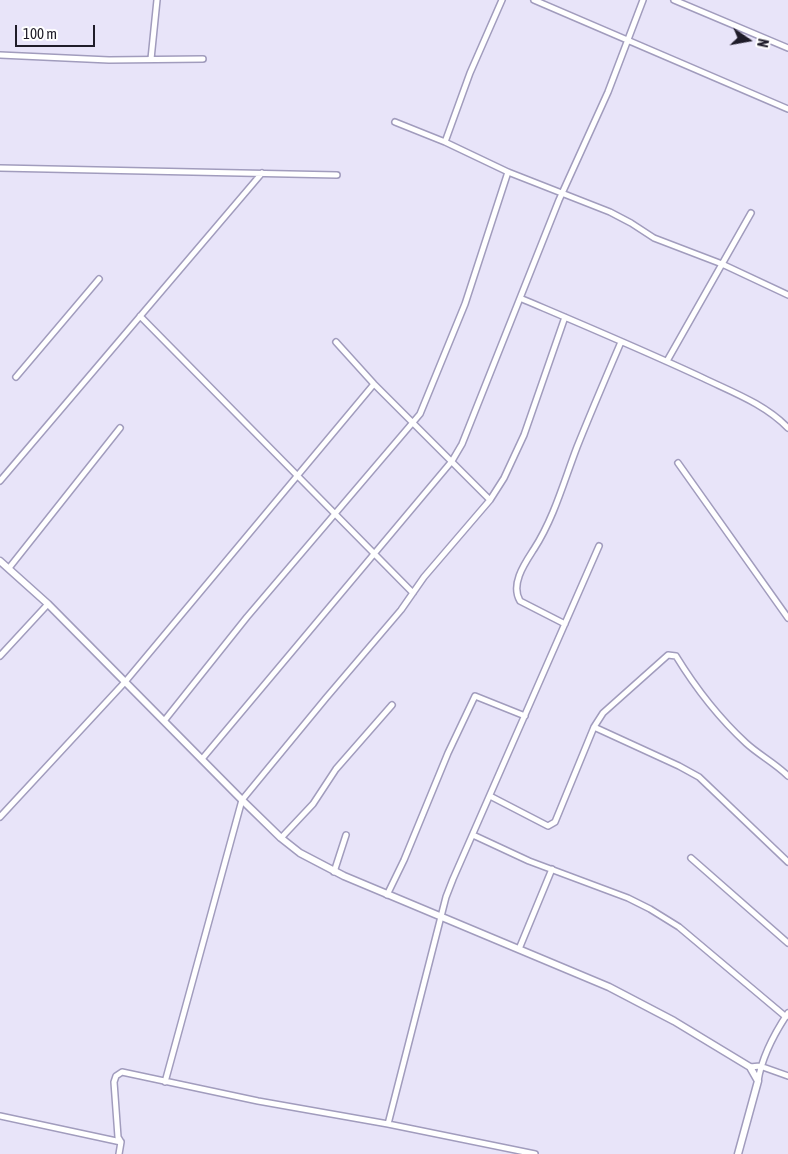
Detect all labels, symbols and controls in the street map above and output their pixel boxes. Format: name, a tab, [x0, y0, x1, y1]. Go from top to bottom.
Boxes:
scale bar	[18, 15, 98, 47]
north arrow	[723, 15, 773, 65]
text: 100 m	[23, 25, 57, 42]
text: N	[754, 37, 771, 49]

